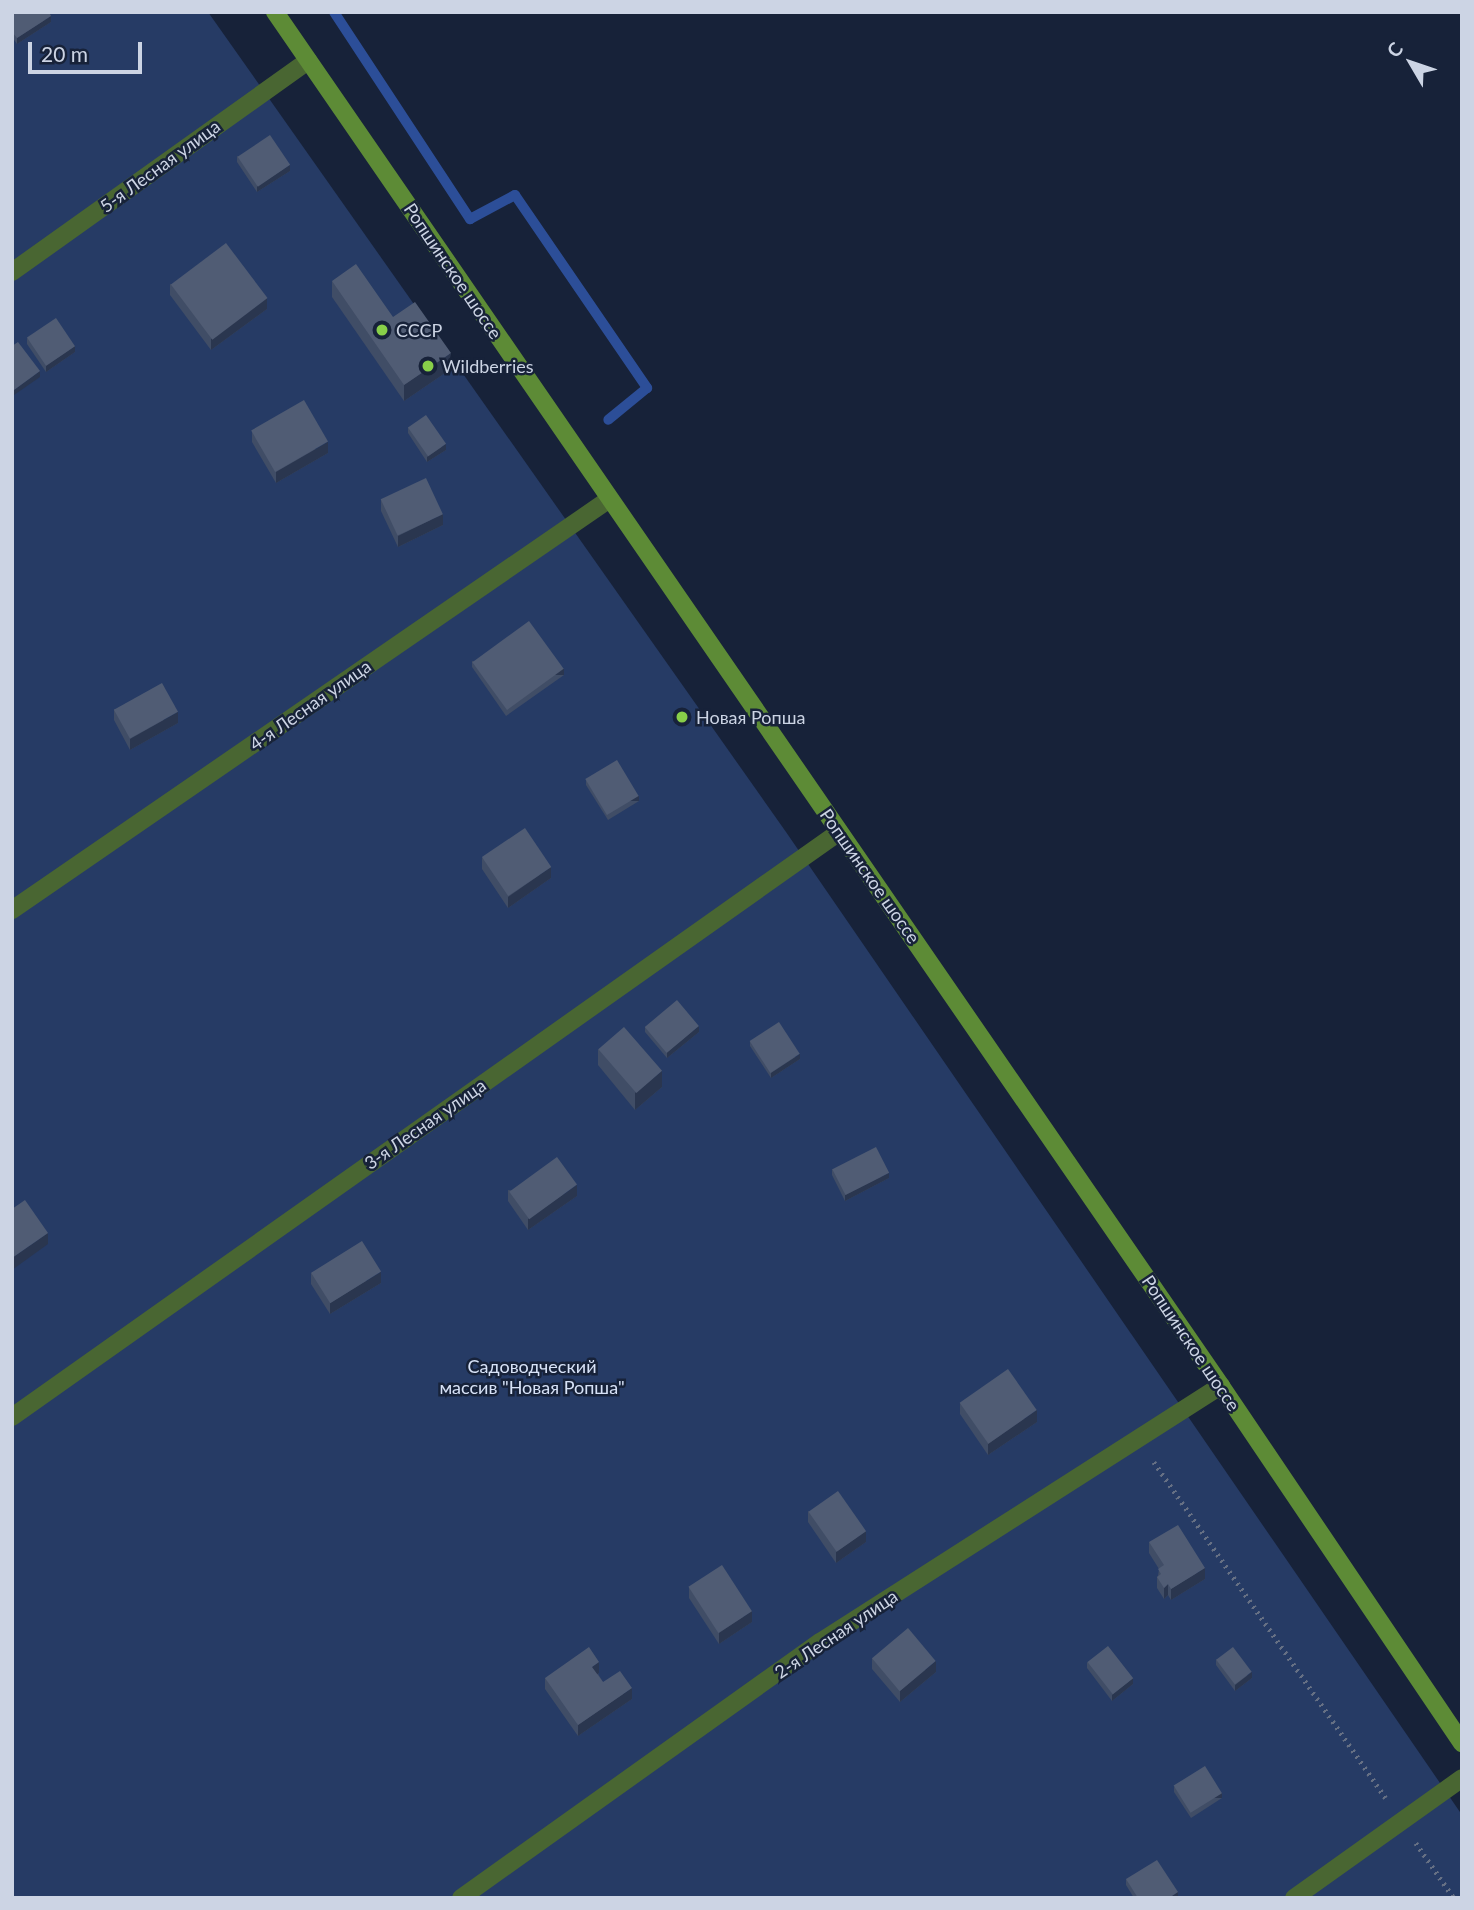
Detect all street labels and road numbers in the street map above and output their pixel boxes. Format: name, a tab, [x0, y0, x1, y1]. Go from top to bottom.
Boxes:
street label: 5-я Лесная улица	[96, 115, 224, 217]
street label: Ропшинское шоссе	[400, 199, 506, 343]
street label: 4-я Лесная улица	[245, 655, 375, 755]
street label: Ропшинское шоссе	[815, 805, 925, 947]
street label: 3-я Лесная улица	[360, 1074, 490, 1174]
street label: Ропшинское шоссе	[1138, 1271, 1244, 1415]
street label: 2-я Лесная улица	[771, 1585, 901, 1683]

